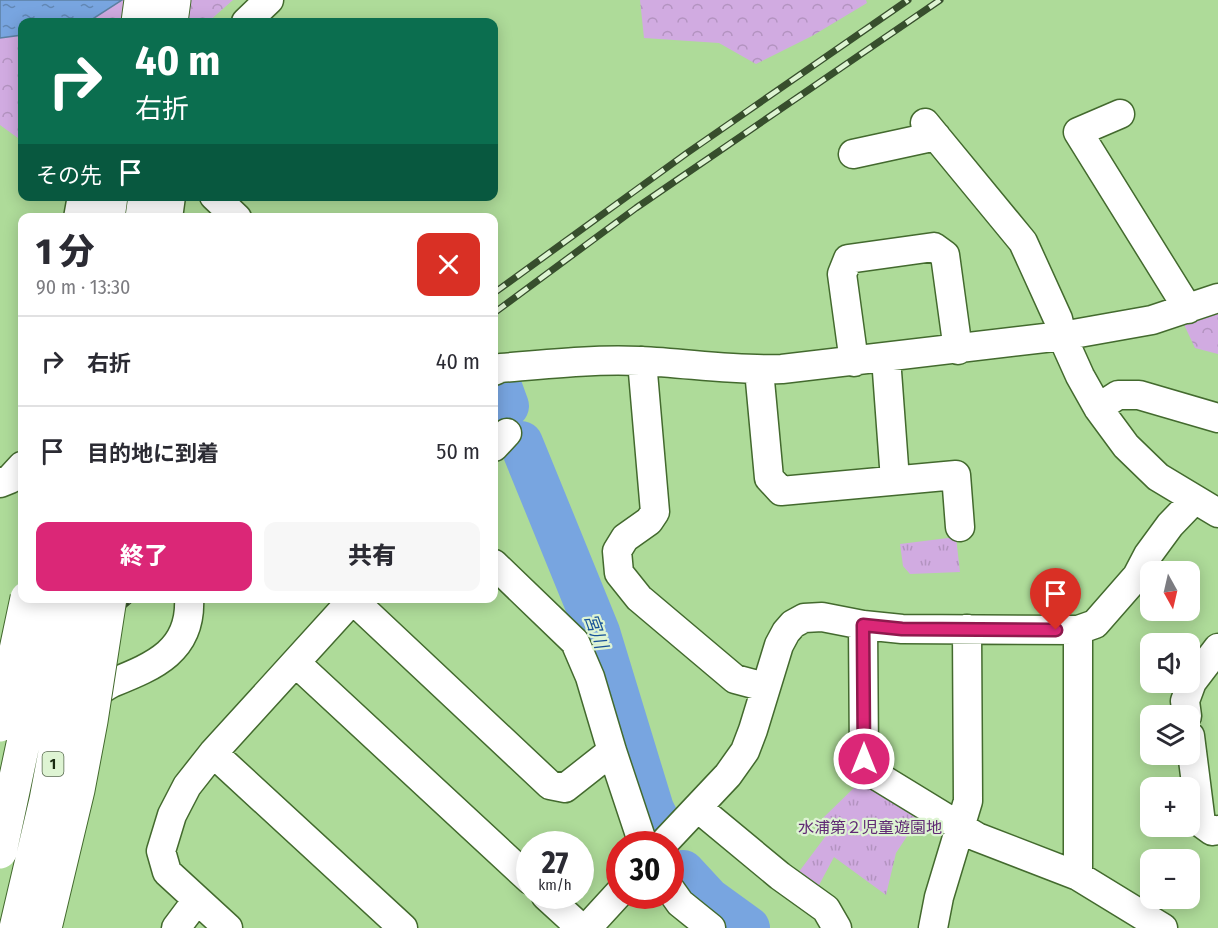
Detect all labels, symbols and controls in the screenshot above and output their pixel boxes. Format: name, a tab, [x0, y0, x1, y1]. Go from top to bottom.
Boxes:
text: 40 m	[135, 36, 220, 86]
icon: right	[36, 42, 114, 120]
text: 右折	[135, 93, 189, 125]
icon: arrive	[114, 156, 147, 189]
text: その先	[36, 162, 102, 189]
text: 1 分	[36, 230, 95, 274]
button: close	[417, 233, 480, 296]
text: 90 m · 13:30	[36, 275, 131, 299]
icon: right	[36, 345, 69, 378]
text: 40 m	[436, 348, 480, 375]
text: 右折	[87, 350, 131, 377]
icon: arrive	[36, 435, 69, 468]
text: 50 m	[436, 438, 480, 465]
text: 目的地に到着	[87, 440, 219, 467]
button: 終了	[36, 522, 252, 591]
button: 共有	[264, 522, 480, 591]
north arrow	[1140, 561, 1200, 621]
map controls	[1140, 561, 1200, 909]
pin	[1030, 568, 1081, 630]
icon: arrive	[1039, 577, 1072, 610]
water label: 宮川	[580, 610, 613, 654]
button: sound	[1140, 633, 1200, 693]
button: layers	[1140, 705, 1200, 765]
position arrow	[832, 727, 896, 791]
road number: 1	[42, 752, 64, 776]
button: +	[1140, 777, 1200, 837]
park label: 水浦第２児童遊園地	[798, 818, 942, 837]
speed limit sign: 30	[606, 831, 684, 909]
text: 27	[542, 845, 568, 881]
button: −	[1140, 849, 1200, 909]
text: km/h	[538, 876, 572, 894]

